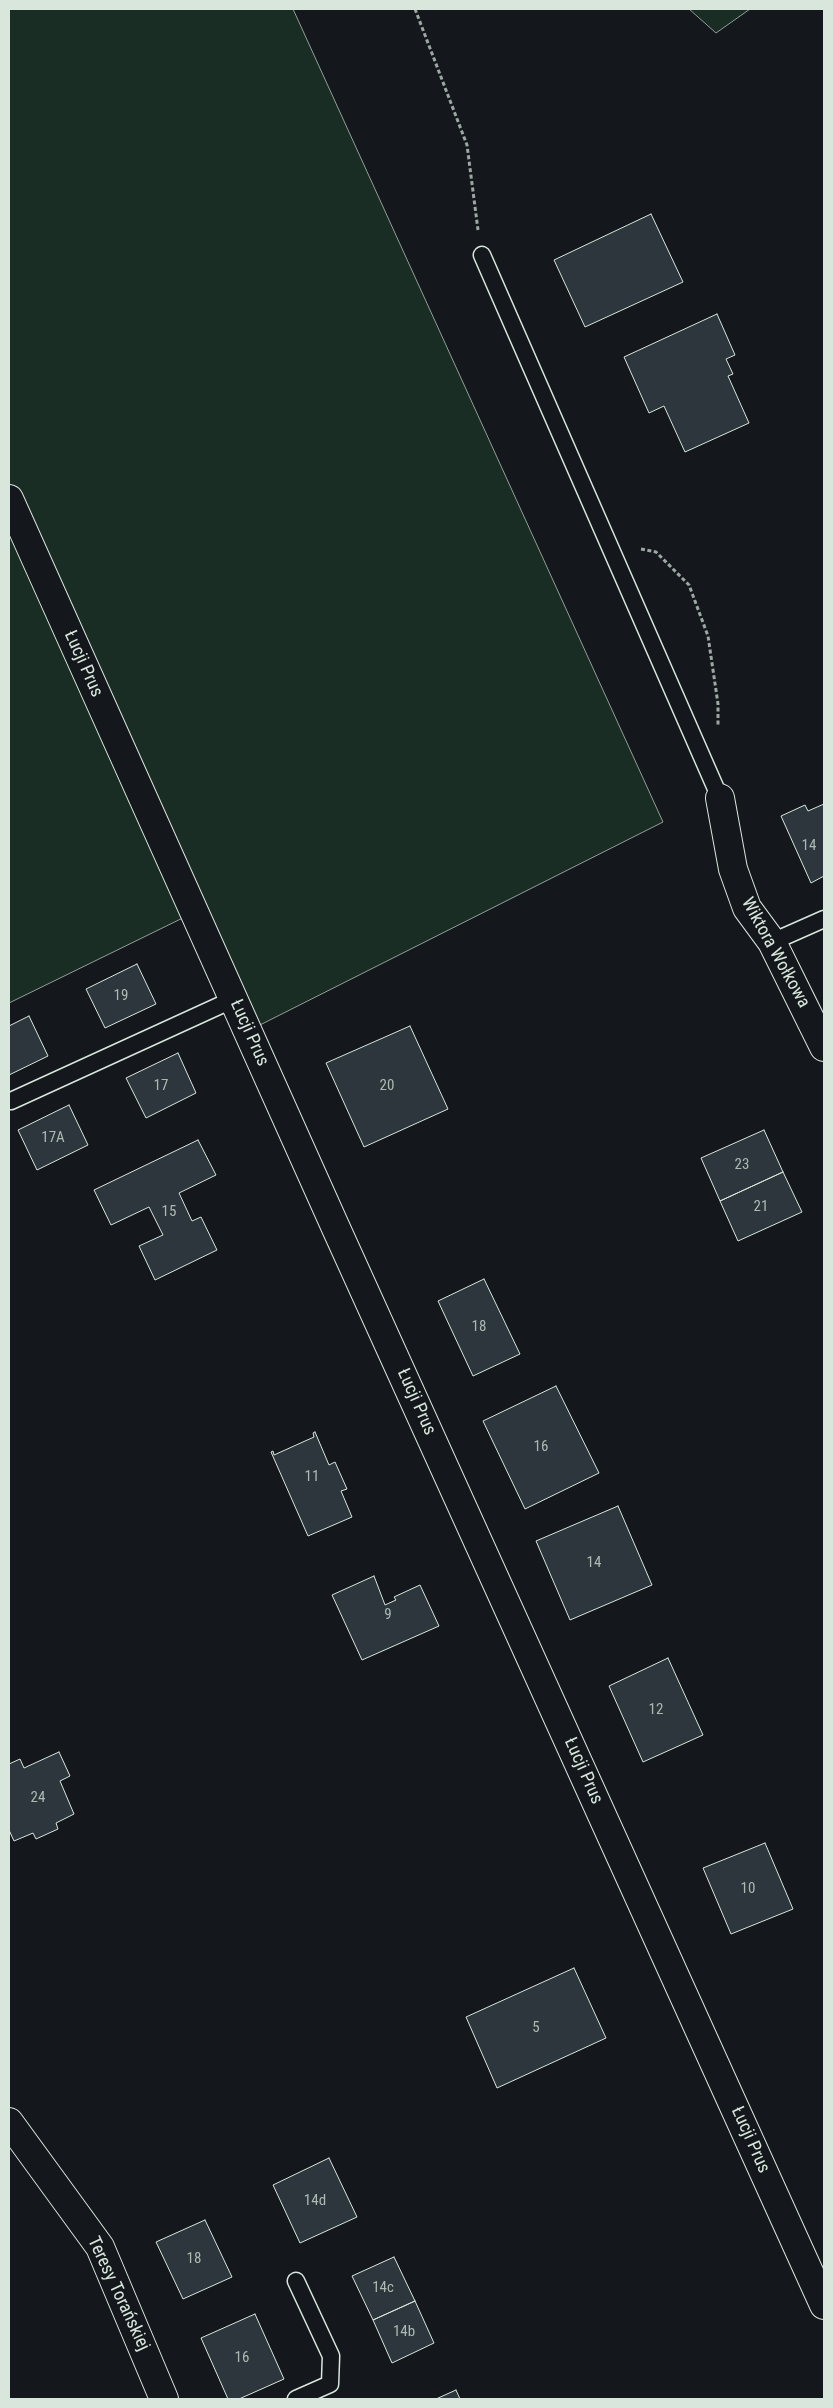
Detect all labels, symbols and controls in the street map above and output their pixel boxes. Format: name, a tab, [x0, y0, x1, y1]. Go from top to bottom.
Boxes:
street label: Łucji Prus	[59, 628, 107, 700]
house number: 14	[802, 837, 816, 855]
street label: Wiktora Wołkowa	[736, 894, 814, 1012]
house number: 19	[114, 987, 128, 1005]
street label: Łucji Prus	[225, 997, 273, 1069]
house number: 17	[154, 1077, 168, 1095]
house number: 20	[380, 1077, 394, 1095]
house number: 17A	[41, 1129, 65, 1147]
house number: 23	[735, 1156, 749, 1174]
house number: 21	[754, 1198, 768, 1216]
house number: 15	[162, 1203, 176, 1221]
house number: 18	[472, 1318, 486, 1336]
street label: Łucji Prus	[392, 1366, 440, 1438]
house number: 16	[534, 1438, 548, 1456]
house number: 11	[305, 1468, 319, 1486]
house number: 14	[587, 1554, 601, 1572]
house number: 9	[384, 1606, 392, 1624]
house number: 12	[649, 1701, 663, 1719]
street label: Łucji Prus	[559, 1735, 607, 1807]
house number: 24	[31, 1789, 45, 1807]
house number: 10	[741, 1880, 755, 1898]
house number: 5	[532, 2019, 540, 2037]
street label: Łucji Prus	[726, 2104, 774, 2176]
house number: 14d	[304, 2192, 326, 2210]
street label: Teresy Torańskiej	[82, 2233, 154, 2355]
house number: 18	[187, 2250, 201, 2268]
house number: 14c	[372, 2279, 394, 2297]
house number: 14b	[393, 2323, 415, 2341]
house number: 16	[235, 2349, 249, 2367]

